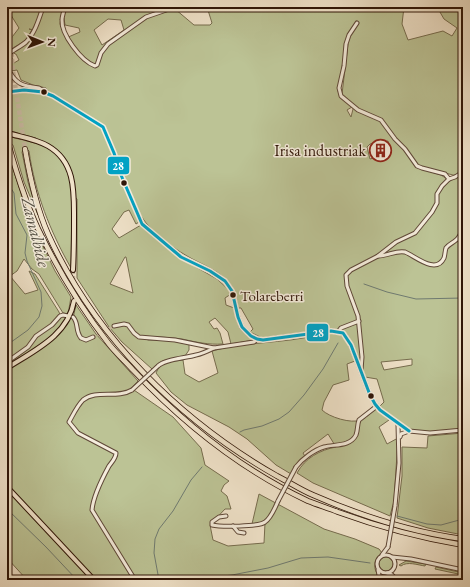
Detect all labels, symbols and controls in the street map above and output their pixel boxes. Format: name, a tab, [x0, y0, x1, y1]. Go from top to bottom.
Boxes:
north arrow	[22, 22, 62, 62]
text: N	[45, 38, 59, 47]
unlabelled marker	[39, 87, 49, 97]
building icon: Irisa industriak	[368, 137, 394, 163]
place label: Irisa industriak	[274, 140, 366, 161]
line badge: 28	[107, 156, 130, 175]
text: 28	[112, 159, 124, 173]
unlabelled marker	[119, 178, 129, 188]
water label: Zamalbide	[16, 194, 55, 270]
place label: Tolareberri	[240, 286, 304, 305]
marker: Tolareberri	[228, 290, 238, 300]
line badge: 28	[306, 323, 329, 342]
text: 28	[312, 326, 324, 340]
unlabelled marker	[366, 391, 376, 401]

